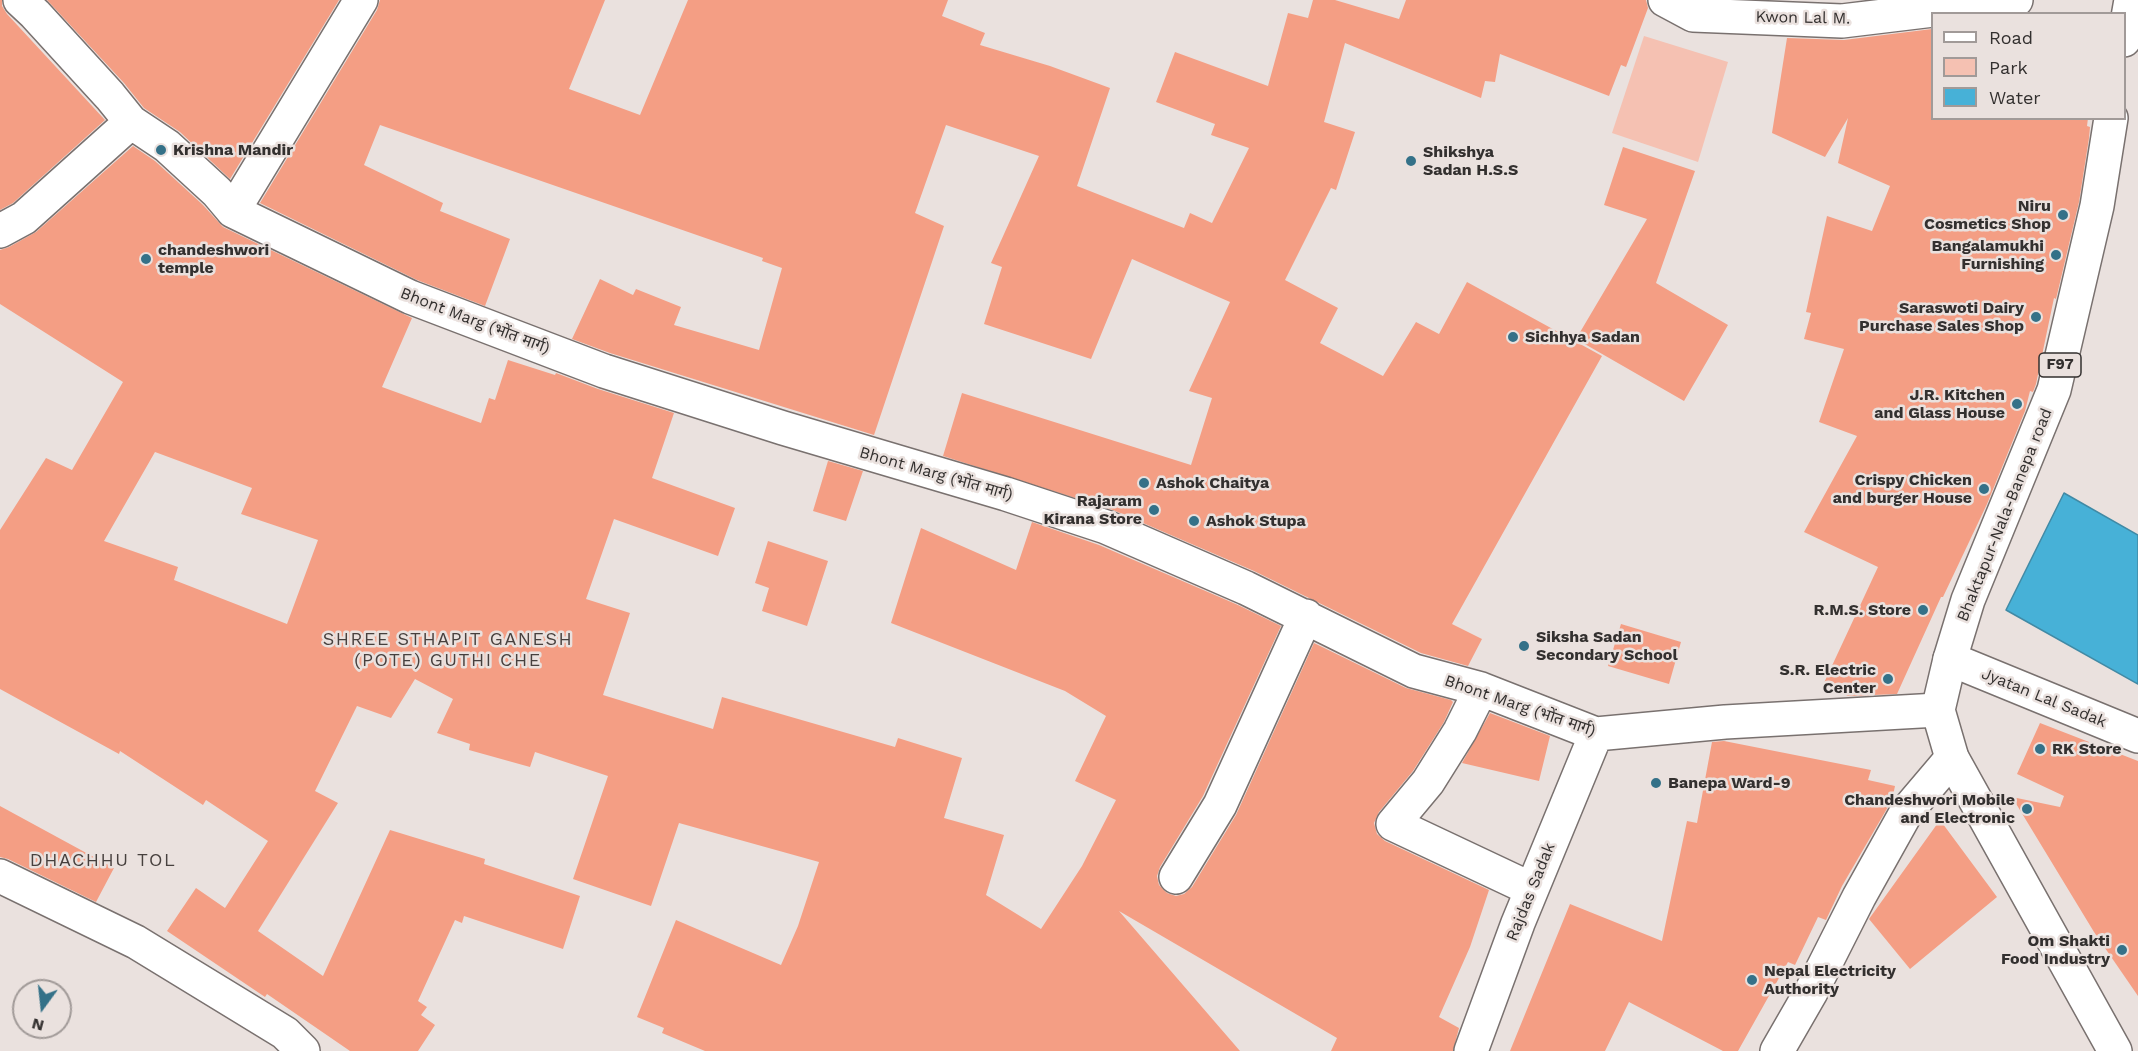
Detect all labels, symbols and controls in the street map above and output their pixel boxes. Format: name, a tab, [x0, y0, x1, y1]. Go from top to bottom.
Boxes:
street label: Kwon Lal M.	[1755, 8, 1851, 28]
legend	[1931, 12, 2126, 120]
text: Road	[1989, 27, 2033, 48]
text: Park	[1989, 57, 2028, 78]
text: Water	[1989, 87, 2041, 108]
place label: Krishna Mandir	[173, 140, 293, 160]
place label: Shikshya Sadan H.S.S	[1423, 142, 1518, 180]
marker: Krishna Mandir	[154, 143, 168, 157]
marker: Shikshya Sadan H.S.S	[1404, 154, 1418, 168]
place label: Niru Cosmetics Shop	[1924, 196, 2051, 234]
marker: Niru Cosmetics Shop	[2056, 208, 2070, 222]
place label: Bangalamukhi Furnishing	[1932, 236, 2044, 274]
place label: chandeshwori temple	[158, 240, 269, 278]
marker: Bangalamukhi Furnishing	[2049, 248, 2063, 262]
marker: chandeshwori temple	[139, 252, 153, 266]
street label: Bhont Marg (भाेंत मार्ग)	[398, 284, 552, 358]
place label: Saraswoti Dairy Purchase Sales Shop	[1859, 298, 2024, 336]
marker: Saraswoti Dairy Purchase Sales Shop	[2029, 310, 2043, 324]
place label: Sichhya Sadan	[1525, 327, 1640, 347]
marker: Sichhya Sadan	[1506, 330, 1520, 344]
road number: F97	[2039, 353, 2081, 377]
place label: J.R. Kitchen and Glass House	[1874, 385, 2005, 423]
marker: J.R. Kitchen and Glass House	[2010, 397, 2024, 411]
street label: Bhaktapur-Nala-Banepa road	[1953, 406, 2057, 624]
street label: Bhont Marg (भाेंत मार्ग)	[857, 443, 1015, 505]
place label: Crispy Chicken and burger House	[1833, 470, 1972, 508]
place label: Ashok Chaitya	[1156, 473, 1269, 493]
marker: Ashok Chaitya	[1137, 476, 1151, 490]
marker: Crispy Chicken and burger House	[1977, 482, 1991, 496]
place label: Rajaram Kirana Store	[1044, 491, 1142, 529]
marker: Rajaram Kirana Store	[1147, 503, 1161, 517]
place label: Ashok Stupa	[1206, 511, 1306, 531]
marker: Ashok Stupa	[1187, 514, 1201, 528]
place label: R.M.S. Store	[1813, 600, 1911, 620]
marker: R.M.S. Store	[1916, 603, 1930, 617]
place label: Siksha Sadan Secondary School	[1536, 627, 1678, 665]
district label: SHREE STHAPIT GANESH (POTE) GUTHI CHE	[323, 629, 573, 672]
marker: Siksha Sadan Secondary School	[1517, 639, 1531, 653]
place label: S.R. Electric Center	[1779, 660, 1876, 698]
street label: Jyatan Lal Sadak	[1979, 664, 2109, 732]
street label: Bhont Marg (भाेंत मार्ग)	[1442, 671, 1598, 741]
marker: S.R. Electric Center	[1881, 672, 1895, 686]
place label: RK Store	[2052, 739, 2122, 759]
marker: RK Store	[2033, 742, 2047, 756]
place label: Banepa Ward-9	[1668, 773, 1791, 793]
marker: Banepa Ward-9	[1649, 776, 1663, 790]
place label: Chandeshwori Mobile and Electronic	[1844, 790, 2015, 828]
marker: Chandeshwori Mobile and Electronic	[2020, 802, 2034, 816]
street label: Rajdas Sadak	[1503, 840, 1559, 944]
district label: DHACHHU TOL	[30, 850, 176, 872]
place label: Om Shakti Food Industry	[2001, 931, 2110, 969]
marker: Om Shakti Food Industry	[2115, 943, 2129, 957]
place label: Nepal Electricity Authority	[1764, 961, 1896, 999]
marker: Nepal Electricity Authority	[1745, 973, 1759, 987]
north arrow	[12, 979, 72, 1039]
text: N	[30, 1014, 46, 1036]

